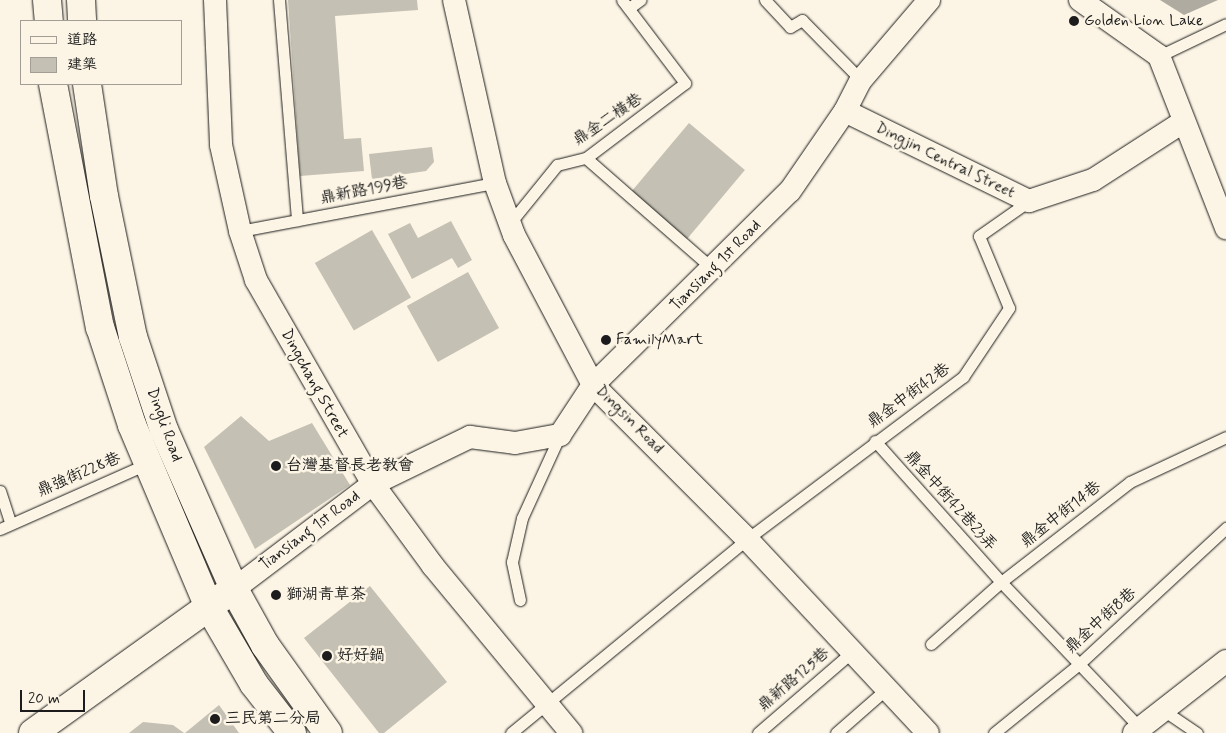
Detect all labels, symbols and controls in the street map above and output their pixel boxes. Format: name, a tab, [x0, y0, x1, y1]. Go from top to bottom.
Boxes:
place label: Golden Lion Lake	[1084, 11, 1201, 31]
marker: Golden Lion Lake	[1068, 15, 1080, 27]
legend	[20, 20, 182, 85]
text: 道路	[67, 30, 97, 50]
text: 建築	[67, 55, 97, 75]
street label: 鼎金二橫巷	[569, 90, 647, 150]
street label: Dingjin Central Street	[870, 118, 1020, 204]
street label: 鼎新路199巷	[318, 173, 410, 209]
street label: Tiansiang 1st Road	[666, 216, 766, 316]
street label: Dingchang Street	[276, 326, 352, 442]
place label: FamilyMart	[616, 330, 703, 350]
marker: FamilyMart	[600, 334, 612, 346]
street label: 鼎金中街42巷	[864, 360, 954, 432]
street label: Dingsin Road	[591, 382, 667, 458]
street label: Dingli Road	[142, 385, 186, 465]
street label: 鼎金中街42巷23弄	[900, 447, 1000, 555]
street label: 鼎強街228巷	[34, 449, 124, 501]
place label: 台灣基督長老教會	[286, 456, 414, 476]
marker: 台灣基督長老教會	[270, 460, 282, 472]
street label: 鼎金中街14巷	[1017, 478, 1105, 552]
street label: Tiansiang 1st Road	[256, 487, 364, 575]
street label: 鼎金中街8巷	[1061, 584, 1141, 658]
place label: 獅湖青草茶	[286, 585, 366, 605]
marker: 獅湖青草茶	[270, 589, 282, 601]
street label: 鼎新路125巷	[754, 644, 834, 716]
place label: 好好鍋	[337, 646, 385, 666]
marker: 好好鍋	[321, 650, 333, 662]
scale bar	[22, 680, 88, 712]
text: 20 m	[28, 689, 60, 709]
place label: 三民第二分局	[225, 709, 321, 729]
marker: 三民第二分局	[209, 713, 221, 725]

